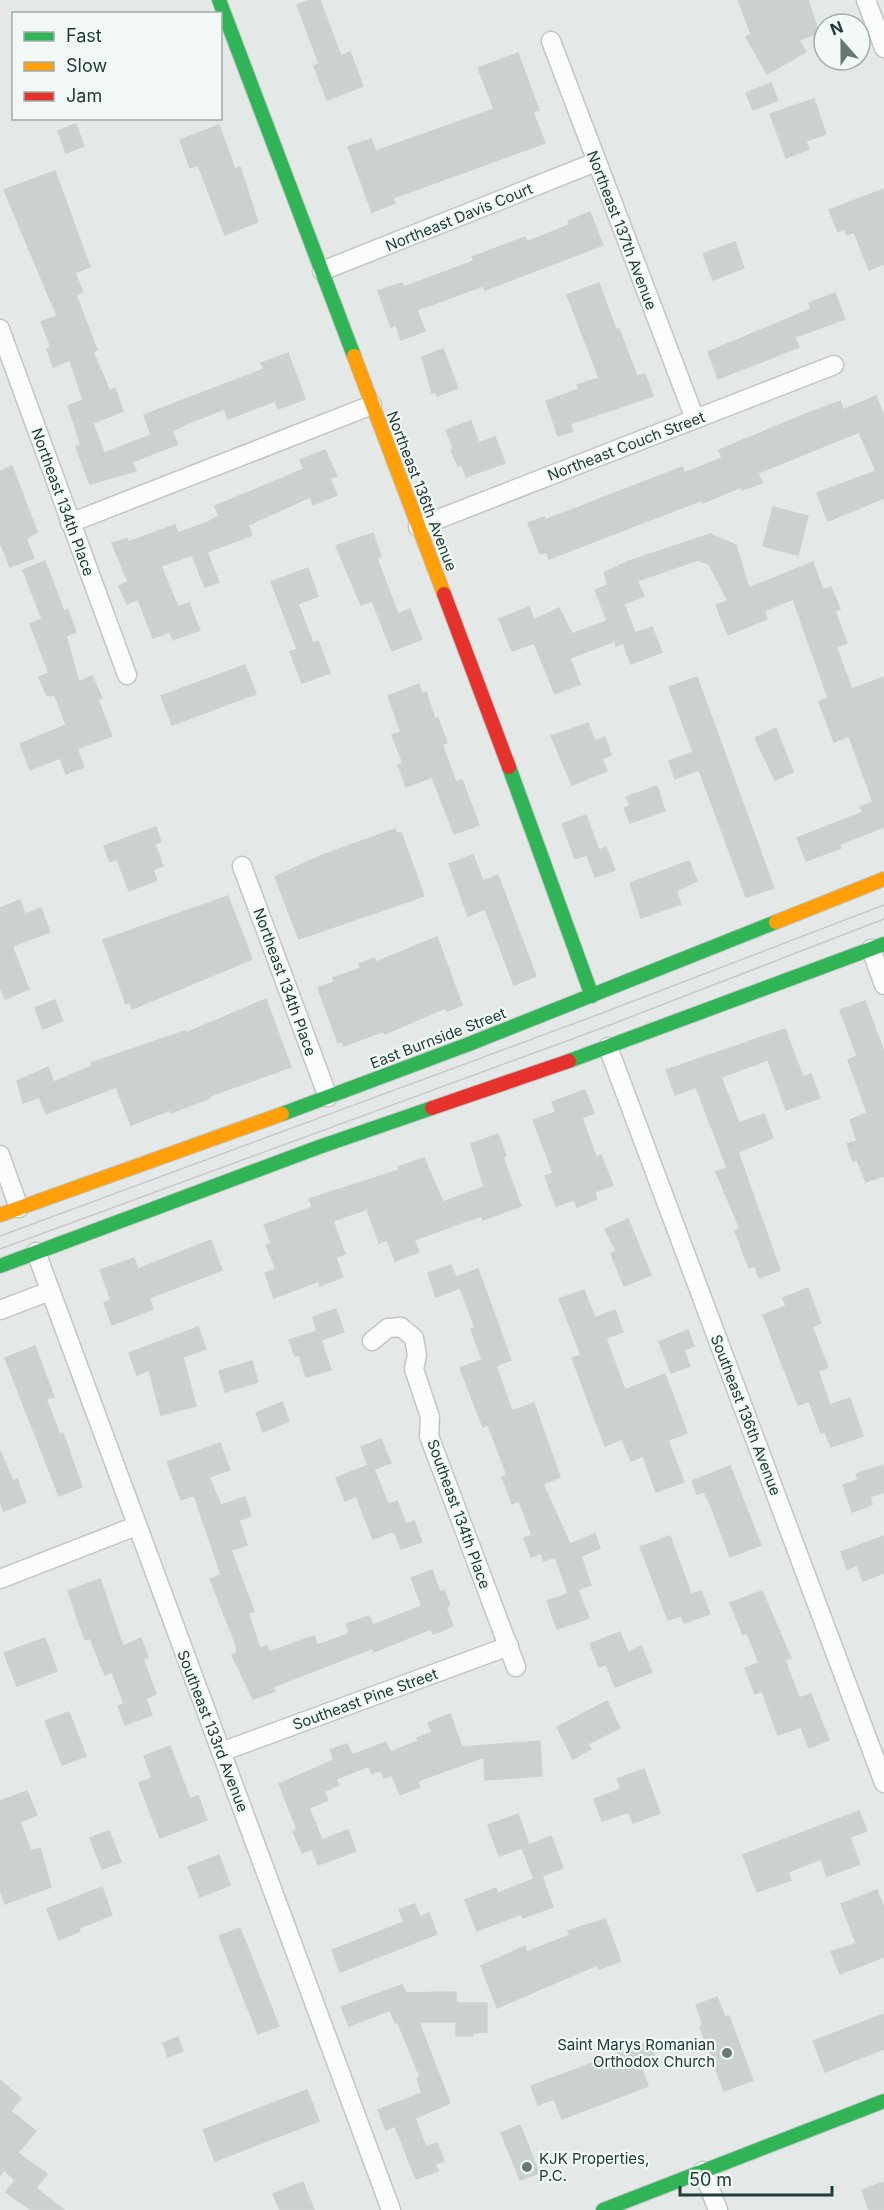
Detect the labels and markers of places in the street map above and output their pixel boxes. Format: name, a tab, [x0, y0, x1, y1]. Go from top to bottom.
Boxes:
place label: Saint Marys Romanian Orthodox Church	[557, 2035, 715, 2071]
marker: Saint Marys Romanian Orthodox Church	[720, 2046, 734, 2060]
place label: KJK Properties, P.C.	[539, 2149, 649, 2185]
marker: KJK Properties, P.C.	[520, 2160, 534, 2174]

